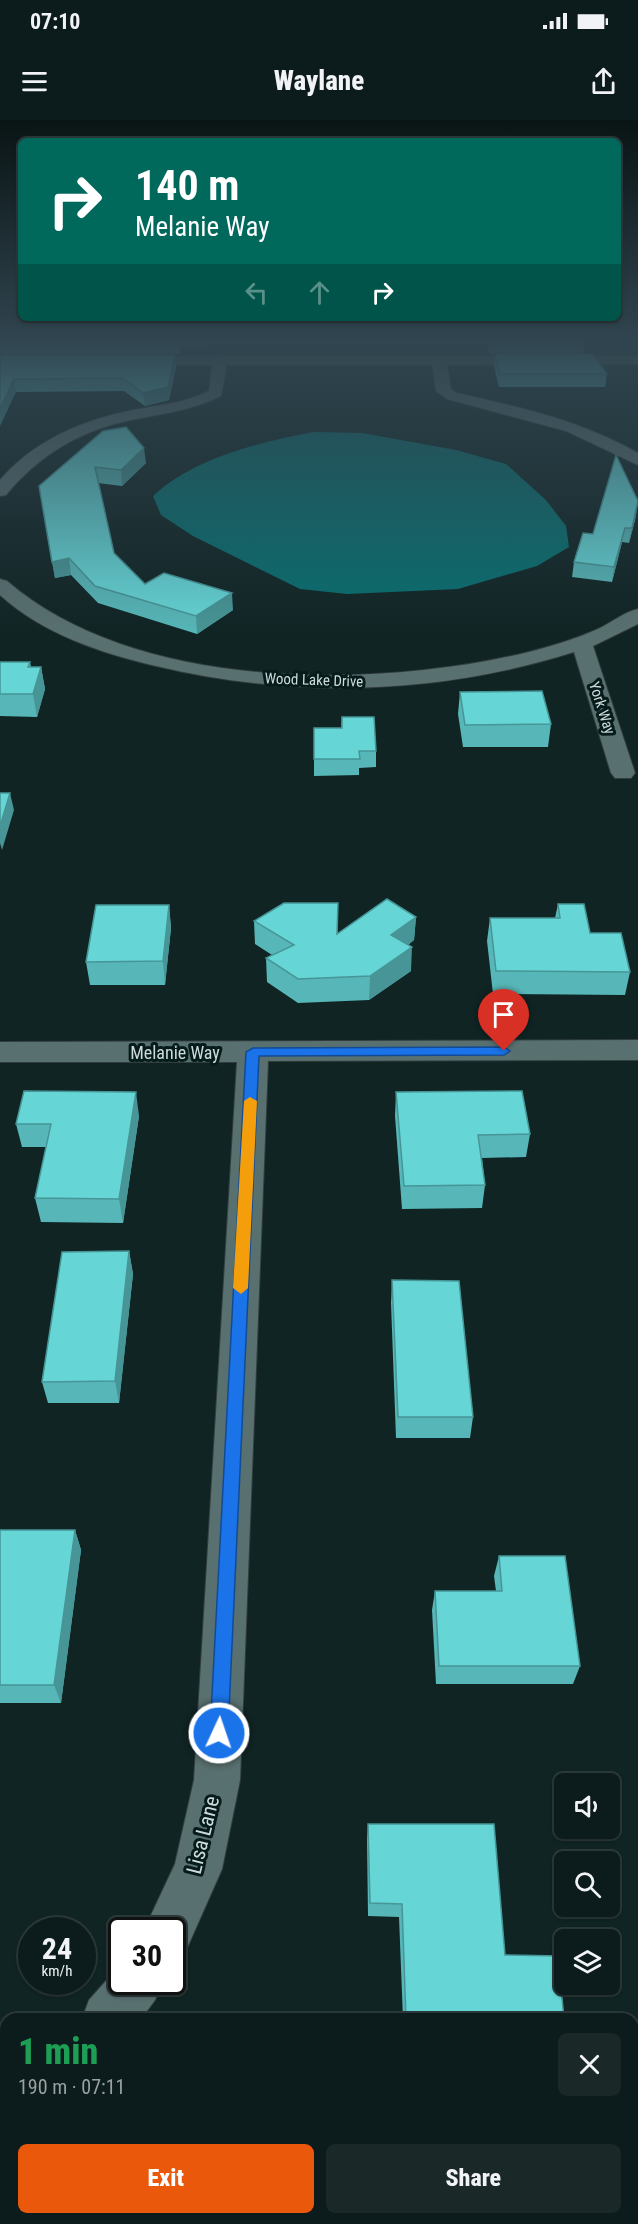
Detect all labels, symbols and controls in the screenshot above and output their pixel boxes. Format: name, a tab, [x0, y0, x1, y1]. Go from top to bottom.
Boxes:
text: 07:10	[30, 9, 81, 34]
icon: menu	[18, 65, 51, 98]
text: Waylane	[274, 65, 364, 97]
icon: share	[587, 65, 620, 98]
text: 140 m	[135, 161, 240, 210]
icon: right	[36, 162, 114, 240]
text: Melanie Way	[135, 211, 269, 243]
icon: left	[240, 276, 273, 309]
icon: ahead	[303, 276, 336, 309]
icon: right	[366, 276, 399, 309]
street label: Wood Lake Drive	[264, 669, 364, 691]
street label: York Way	[585, 679, 619, 737]
pin	[478, 989, 529, 1051]
icon: arrive	[487, 998, 520, 1031]
street label: Melanie Way	[130, 1042, 220, 1063]
position arrow	[187, 1701, 251, 1765]
map controls	[554, 1773, 620, 1995]
button: sound	[554, 1773, 620, 1839]
street label: Lisa Lane	[182, 1793, 224, 1876]
button: search	[554, 1851, 620, 1917]
speed limit sign: 30	[108, 1917, 186, 1995]
button: layers	[554, 1929, 620, 1995]
text: 24	[42, 1931, 72, 1966]
text: km/h	[42, 1962, 72, 1980]
text: 1 min	[18, 2031, 98, 2073]
button: close	[558, 2033, 621, 2096]
text: 190 m · 07:11	[18, 2075, 125, 2099]
button: Exit	[18, 2144, 314, 2213]
button: Share	[326, 2144, 621, 2213]

